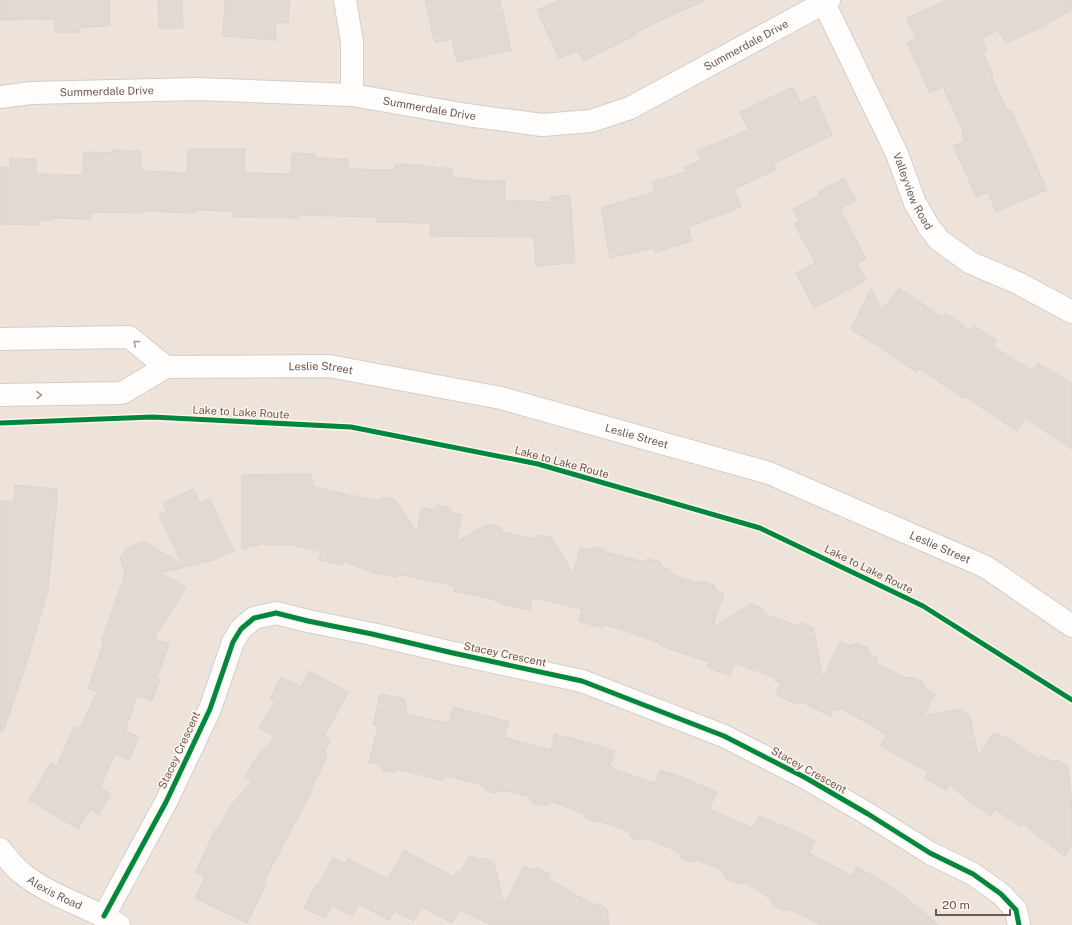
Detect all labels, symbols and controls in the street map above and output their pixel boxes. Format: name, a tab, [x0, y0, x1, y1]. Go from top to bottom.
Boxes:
street label: Summerdale Drive	[702, 17, 790, 73]
street label: Summerdale Drive	[59, 84, 154, 98]
street label: Summerdale Drive	[382, 94, 477, 122]
street label: Valleyview Road	[891, 151, 935, 232]
one-way arrow	[133, 341, 140, 348]
street label: Leslie Street	[288, 360, 354, 376]
one-way arrow	[36, 390, 42, 399]
street label: Lake to Lake Route	[192, 403, 290, 421]
street label: Leslie Street	[604, 421, 670, 451]
street label: Lake to Lake Route	[514, 444, 610, 480]
street label: Leslie Street	[908, 529, 972, 566]
street label: Lake to Lake Route	[823, 542, 915, 596]
street label: Stacey Crescent	[463, 639, 547, 669]
street label: Stacey Crescent	[156, 709, 202, 791]
street label: Stacey Crescent	[769, 744, 849, 796]
street label: Alexis Road	[25, 873, 84, 912]
scale bar	[936, 891, 1010, 917]
text: 20 m	[942, 898, 970, 912]

